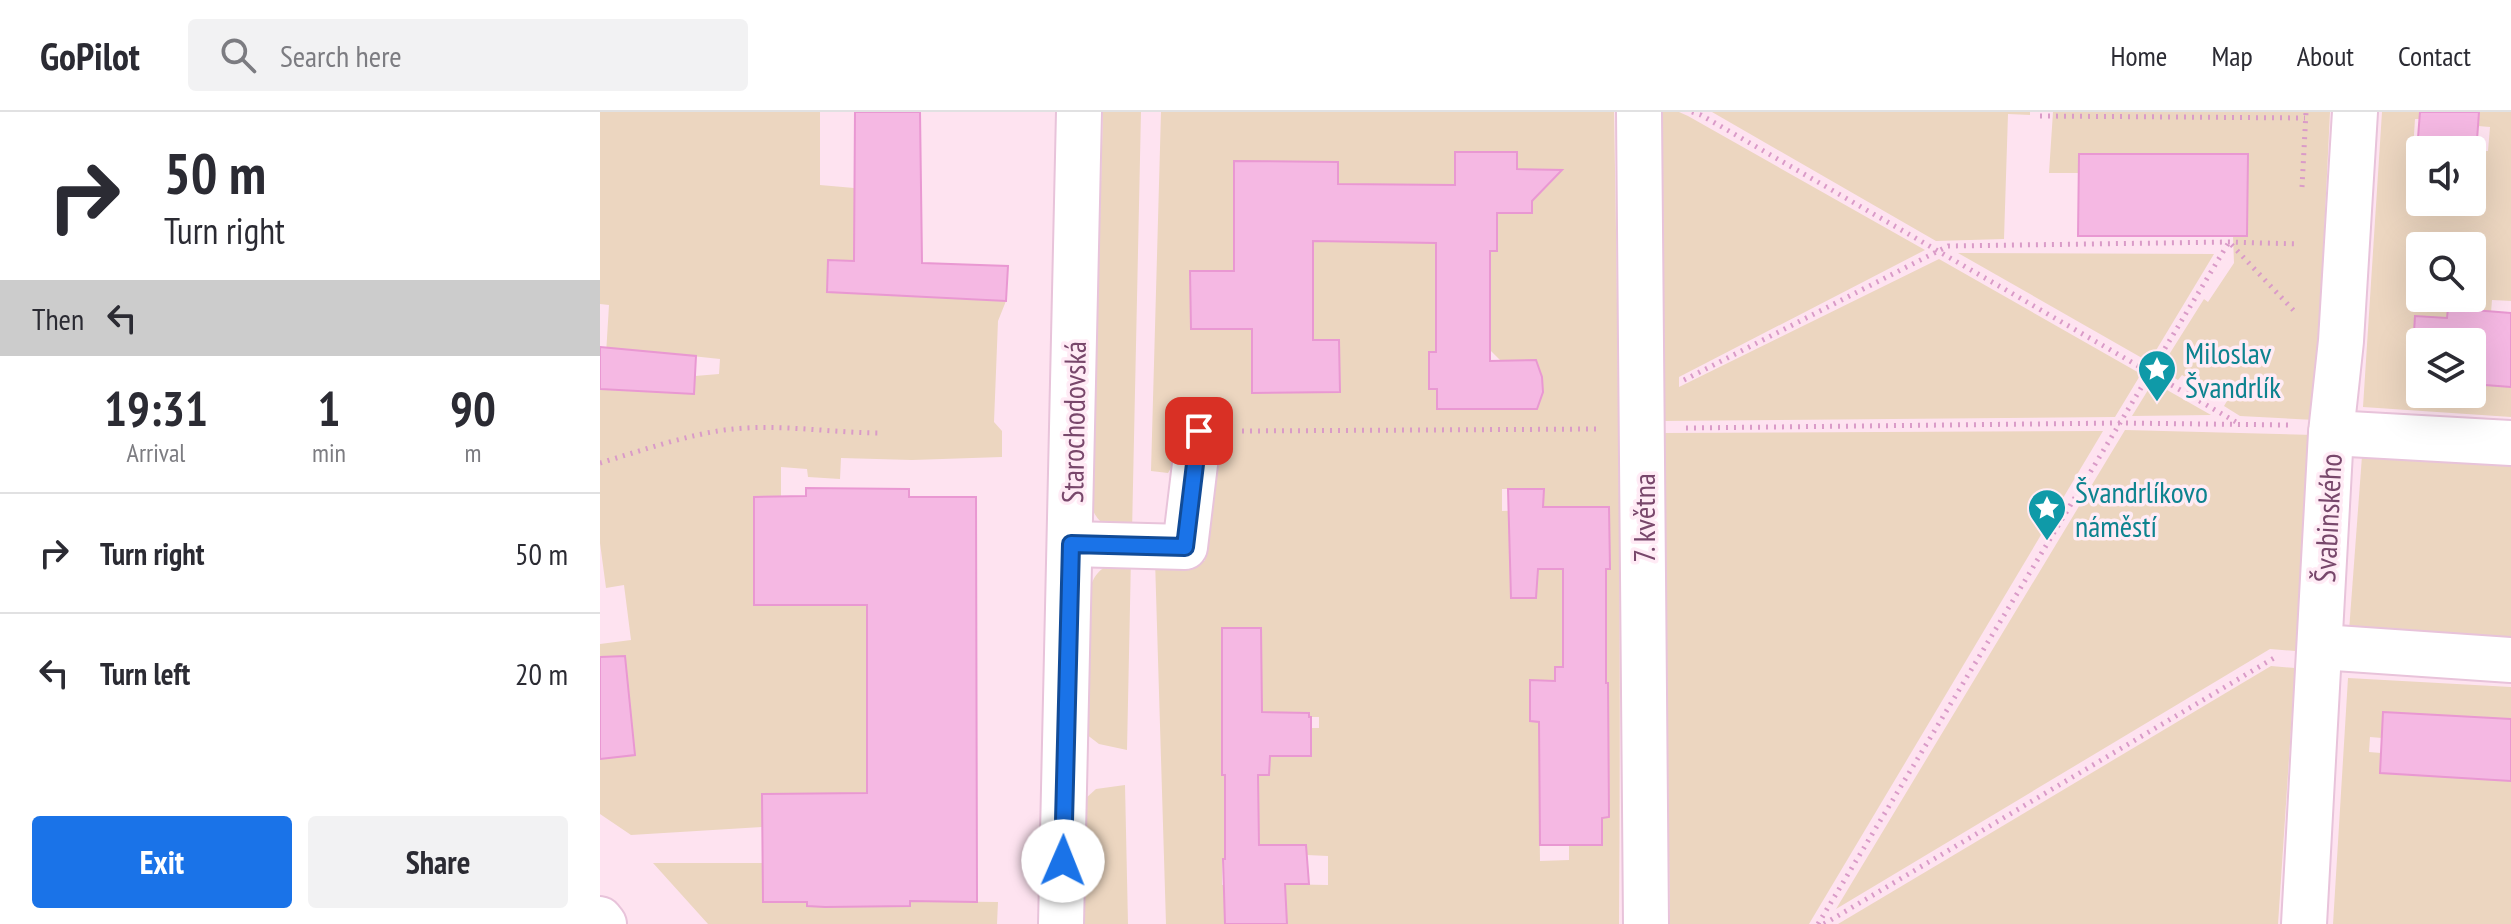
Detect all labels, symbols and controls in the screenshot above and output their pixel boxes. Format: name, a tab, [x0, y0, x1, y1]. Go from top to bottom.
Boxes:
search box	[188, 19, 748, 91]
text: GoPilot	[40, 31, 140, 80]
icon: search	[216, 33, 260, 77]
text: Search here	[280, 36, 402, 75]
text: Home	[2111, 37, 2167, 74]
text: Map	[2211, 37, 2253, 74]
text: About	[2297, 37, 2354, 74]
text: Contact	[2398, 37, 2471, 74]
map controls	[2406, 136, 2486, 408]
button: sound	[2406, 136, 2486, 216]
text: 50 m	[164, 137, 266, 209]
icon: right	[32, 144, 136, 248]
text: Turn right	[164, 207, 285, 254]
button: search	[2406, 232, 2486, 312]
icon: left	[100, 296, 144, 340]
text: Then	[32, 299, 84, 338]
button: layers	[2406, 328, 2486, 408]
place label: Miloslav Švandrlík	[2185, 333, 2281, 406]
street label: Starochodovská	[1052, 341, 1094, 503]
place icon: Miloslav Švandrlík	[2136, 348, 2178, 403]
text: 19:31	[104, 377, 208, 439]
text: 1	[317, 377, 340, 439]
text: 90	[450, 377, 496, 439]
pin	[1165, 397, 1233, 465]
icon: arrive	[1177, 409, 1221, 453]
text: Arrival	[127, 436, 185, 469]
text: min	[312, 436, 346, 469]
text: m	[464, 436, 481, 469]
street label: Švabinského	[2304, 452, 2350, 584]
place label: Švandrlíkovo náměstí	[2075, 472, 2208, 545]
street label: 7. května	[1624, 473, 1663, 563]
place icon: Švandrlíkovo náměstí	[2026, 487, 2068, 542]
icon: right	[32, 531, 76, 575]
text: Turn right	[100, 534, 204, 573]
text: 50 m	[515, 534, 568, 573]
icon: left	[32, 651, 76, 695]
text: Turn left	[100, 654, 190, 693]
text: 20 m	[515, 654, 568, 693]
button: Exit	[32, 816, 292, 908]
button: Share	[308, 816, 568, 908]
position arrow	[1021, 819, 1105, 903]

